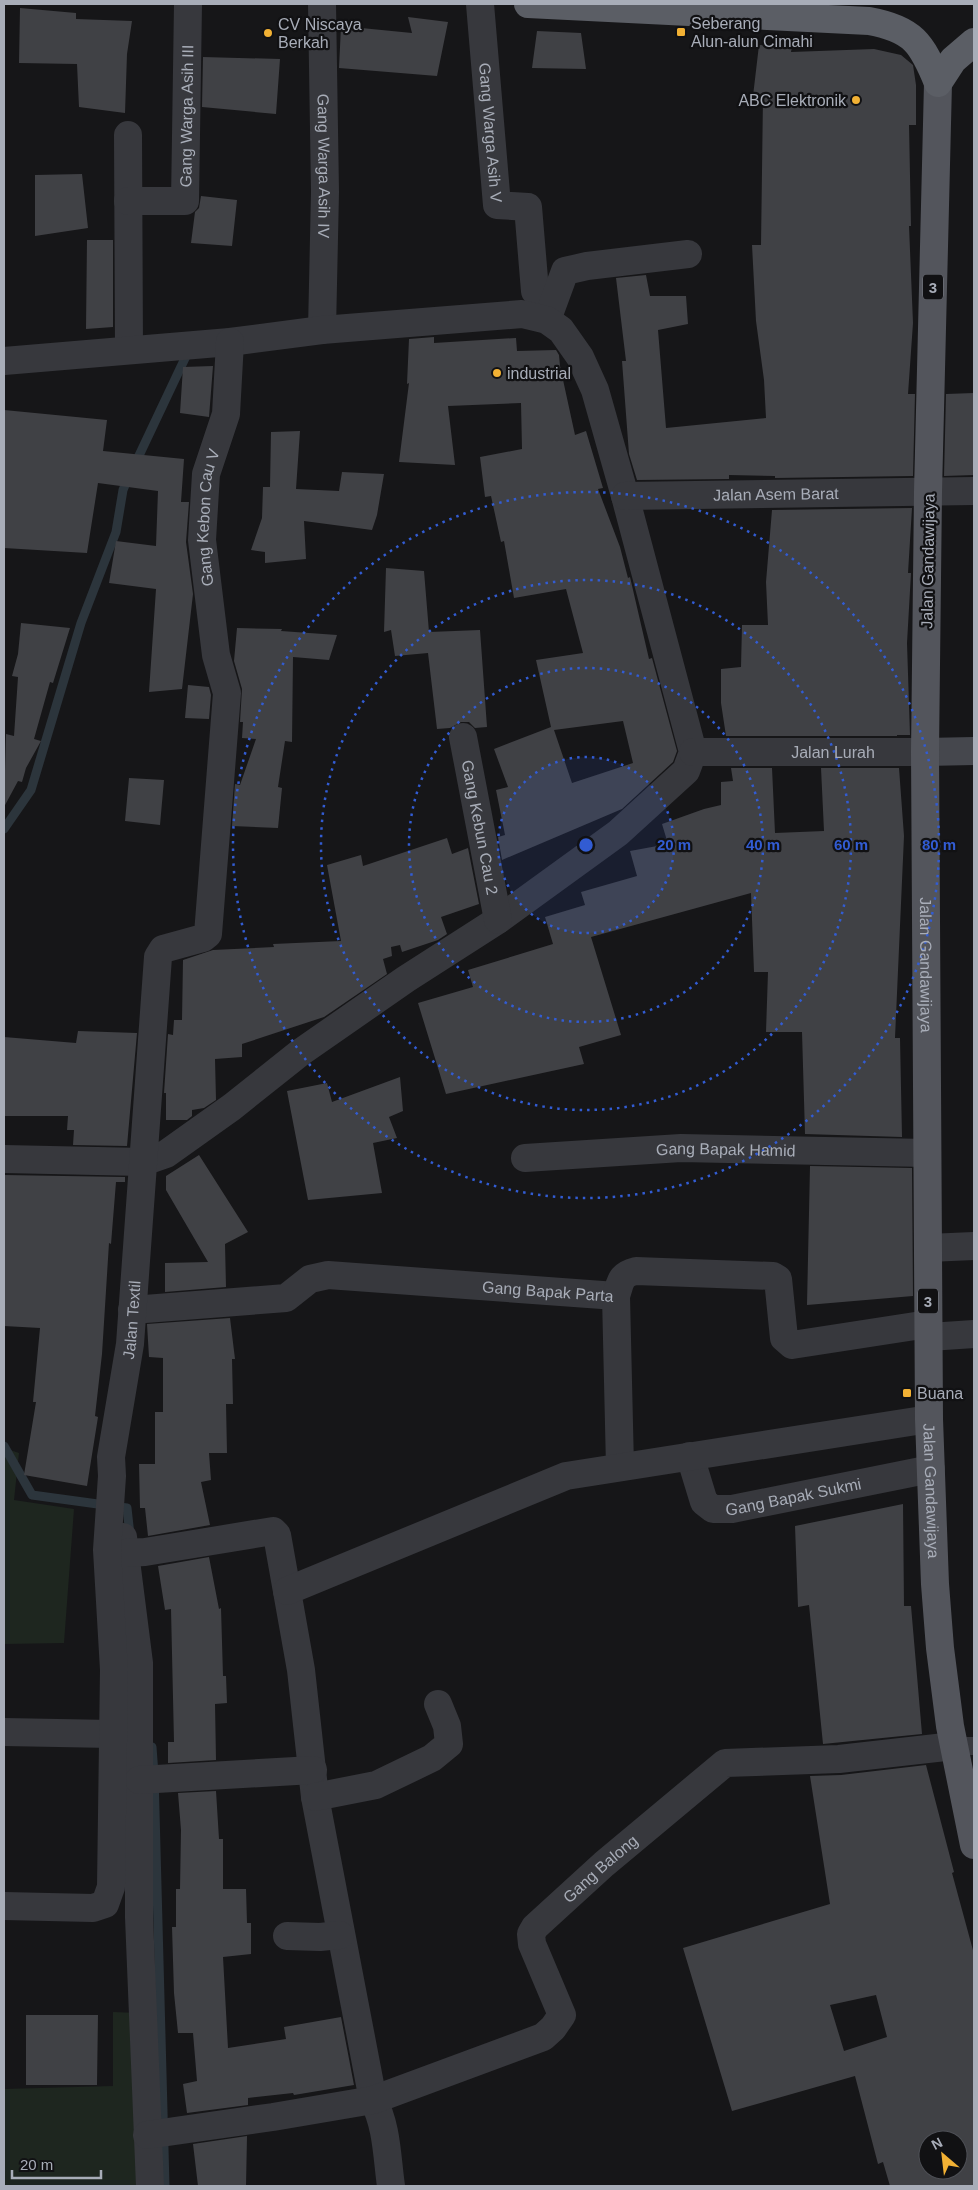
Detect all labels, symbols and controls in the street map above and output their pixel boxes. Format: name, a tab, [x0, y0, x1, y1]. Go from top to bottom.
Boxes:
place label: Seberang Alun-alun Cimahi	[691, 15, 813, 50]
place label: CV Niscaya Berkah	[278, 16, 362, 51]
marker: Seberang Alun-alun Cimahi	[675, 26, 687, 38]
marker: CV Niscaya Berkah	[262, 27, 274, 39]
street label: Gang Warga Asih III	[177, 45, 196, 187]
street label: Gang Warga Asih V	[477, 62, 505, 203]
place label: ABC Elektronik	[738, 92, 847, 109]
street label: Gang Warga Asih IV	[315, 94, 334, 239]
marker: ABC Elektronik	[850, 94, 862, 106]
road number: 3	[923, 274, 943, 300]
place label: industrial	[507, 365, 571, 382]
marker: industrial	[491, 367, 503, 379]
street label: Gang Kebon Cau V	[193, 446, 222, 587]
street label: Jalan Asem Barat	[713, 484, 839, 503]
street label: Jalan Gandawijaya	[918, 493, 938, 629]
street label: Jalan Lurah	[791, 744, 875, 761]
street label: Gang Kebun Cau 2	[459, 758, 502, 896]
centre of rings	[577, 836, 595, 854]
text: 20 m	[657, 836, 691, 853]
text: 40 m	[746, 836, 780, 853]
text: 60 m	[834, 836, 868, 853]
text: 80 m	[922, 836, 956, 853]
street label: Jalan Gandawijaya	[917, 897, 935, 1033]
street label: Gang Bapak Hamid	[655, 1139, 796, 1159]
street label: Gang Bapak Parta	[482, 1278, 614, 1304]
street label: Jalan Textil	[119, 1280, 143, 1360]
road number: 3	[918, 1288, 938, 1314]
place label: Buana	[917, 1385, 963, 1402]
marker: Buana	[901, 1387, 913, 1399]
street label: Jalan Gandawijaya	[921, 1423, 943, 1559]
street label: Gang Bapak Sukmi	[726, 1475, 863, 1518]
street label: Gang Balong	[559, 1831, 641, 1906]
north arrow	[918, 2130, 968, 2180]
text: N	[929, 2134, 945, 2153]
scale bar	[12, 2148, 101, 2180]
text: 20 m	[20, 2156, 53, 2173]

